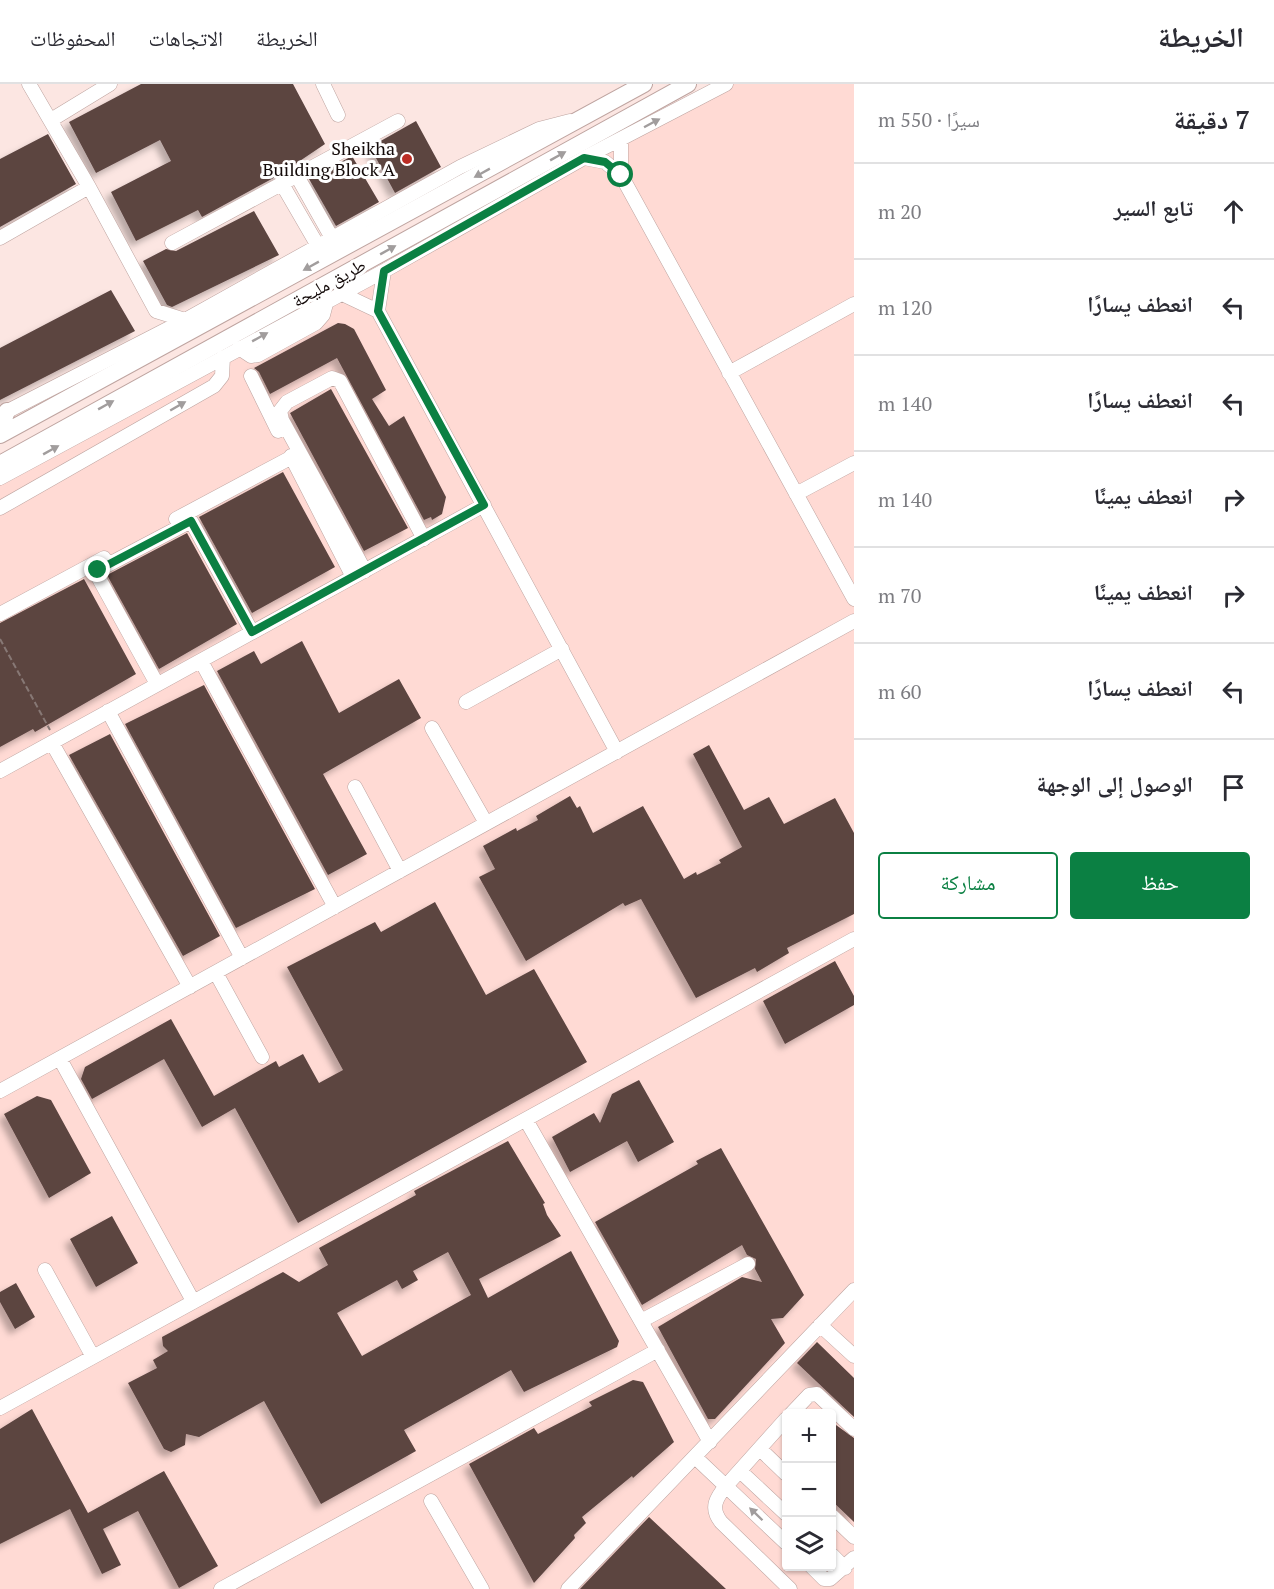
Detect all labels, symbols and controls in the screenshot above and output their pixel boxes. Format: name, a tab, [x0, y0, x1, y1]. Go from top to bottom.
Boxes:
text: الخريطة	[1158, 18, 1244, 55]
text: المحفوظات	[30, 24, 115, 52]
text: الاتجاهات	[148, 24, 223, 52]
text: الخريطة	[256, 24, 318, 52]
text: 7 دقيقة	[1174, 102, 1250, 136]
text: سيرًا · 550 m	[878, 106, 980, 133]
one-way arrow	[643, 118, 660, 128]
place label: Sheikha Building Block A	[262, 136, 396, 181]
one-way arrow	[550, 151, 567, 161]
marker: Sheikha Building Block A	[400, 152, 414, 166]
route start	[607, 161, 633, 187]
one-way arrow	[474, 168, 491, 178]
text: تابع السير	[1114, 193, 1193, 222]
icon: ahead	[1217, 195, 1250, 228]
text: 20 m	[878, 198, 921, 225]
one-way arrow	[379, 245, 396, 255]
street label: طريق مليحة	[288, 252, 370, 312]
one-way arrow	[302, 261, 319, 271]
text: انعطف يسارًا	[1087, 289, 1193, 318]
icon: left	[1217, 291, 1250, 324]
text: 120 m	[878, 294, 932, 321]
one-way arrow	[251, 332, 268, 342]
text: انعطف يسارًا	[1087, 385, 1193, 414]
icon: left	[1217, 387, 1250, 420]
text: 140 m	[878, 390, 932, 417]
one-way arrow	[98, 400, 115, 410]
one-way arrow	[170, 402, 187, 412]
one-way arrow	[43, 445, 60, 455]
text: انعطف يمينًا	[1094, 481, 1193, 510]
icon: right	[1217, 483, 1250, 516]
text: 140 m	[878, 486, 932, 513]
route end	[84, 556, 110, 582]
text: انعطف يمينًا	[1094, 577, 1193, 606]
icon: right	[1217, 579, 1250, 612]
text: 70 m	[878, 582, 921, 609]
text: انعطف يسارًا	[1087, 673, 1193, 702]
icon: left	[1217, 675, 1250, 708]
text: 60 m	[878, 678, 921, 705]
text: الوصول إلى الوجهة	[1036, 769, 1193, 798]
icon: arrive	[1217, 771, 1250, 804]
button: مشاركة	[878, 852, 1058, 919]
button: حفظ	[1070, 852, 1250, 919]
map controls	[782, 1409, 836, 1571]
button: +	[782, 1409, 836, 1463]
button: −	[782, 1463, 836, 1517]
one-way arrow	[750, 1508, 764, 1522]
button: layers	[782, 1517, 836, 1571]

